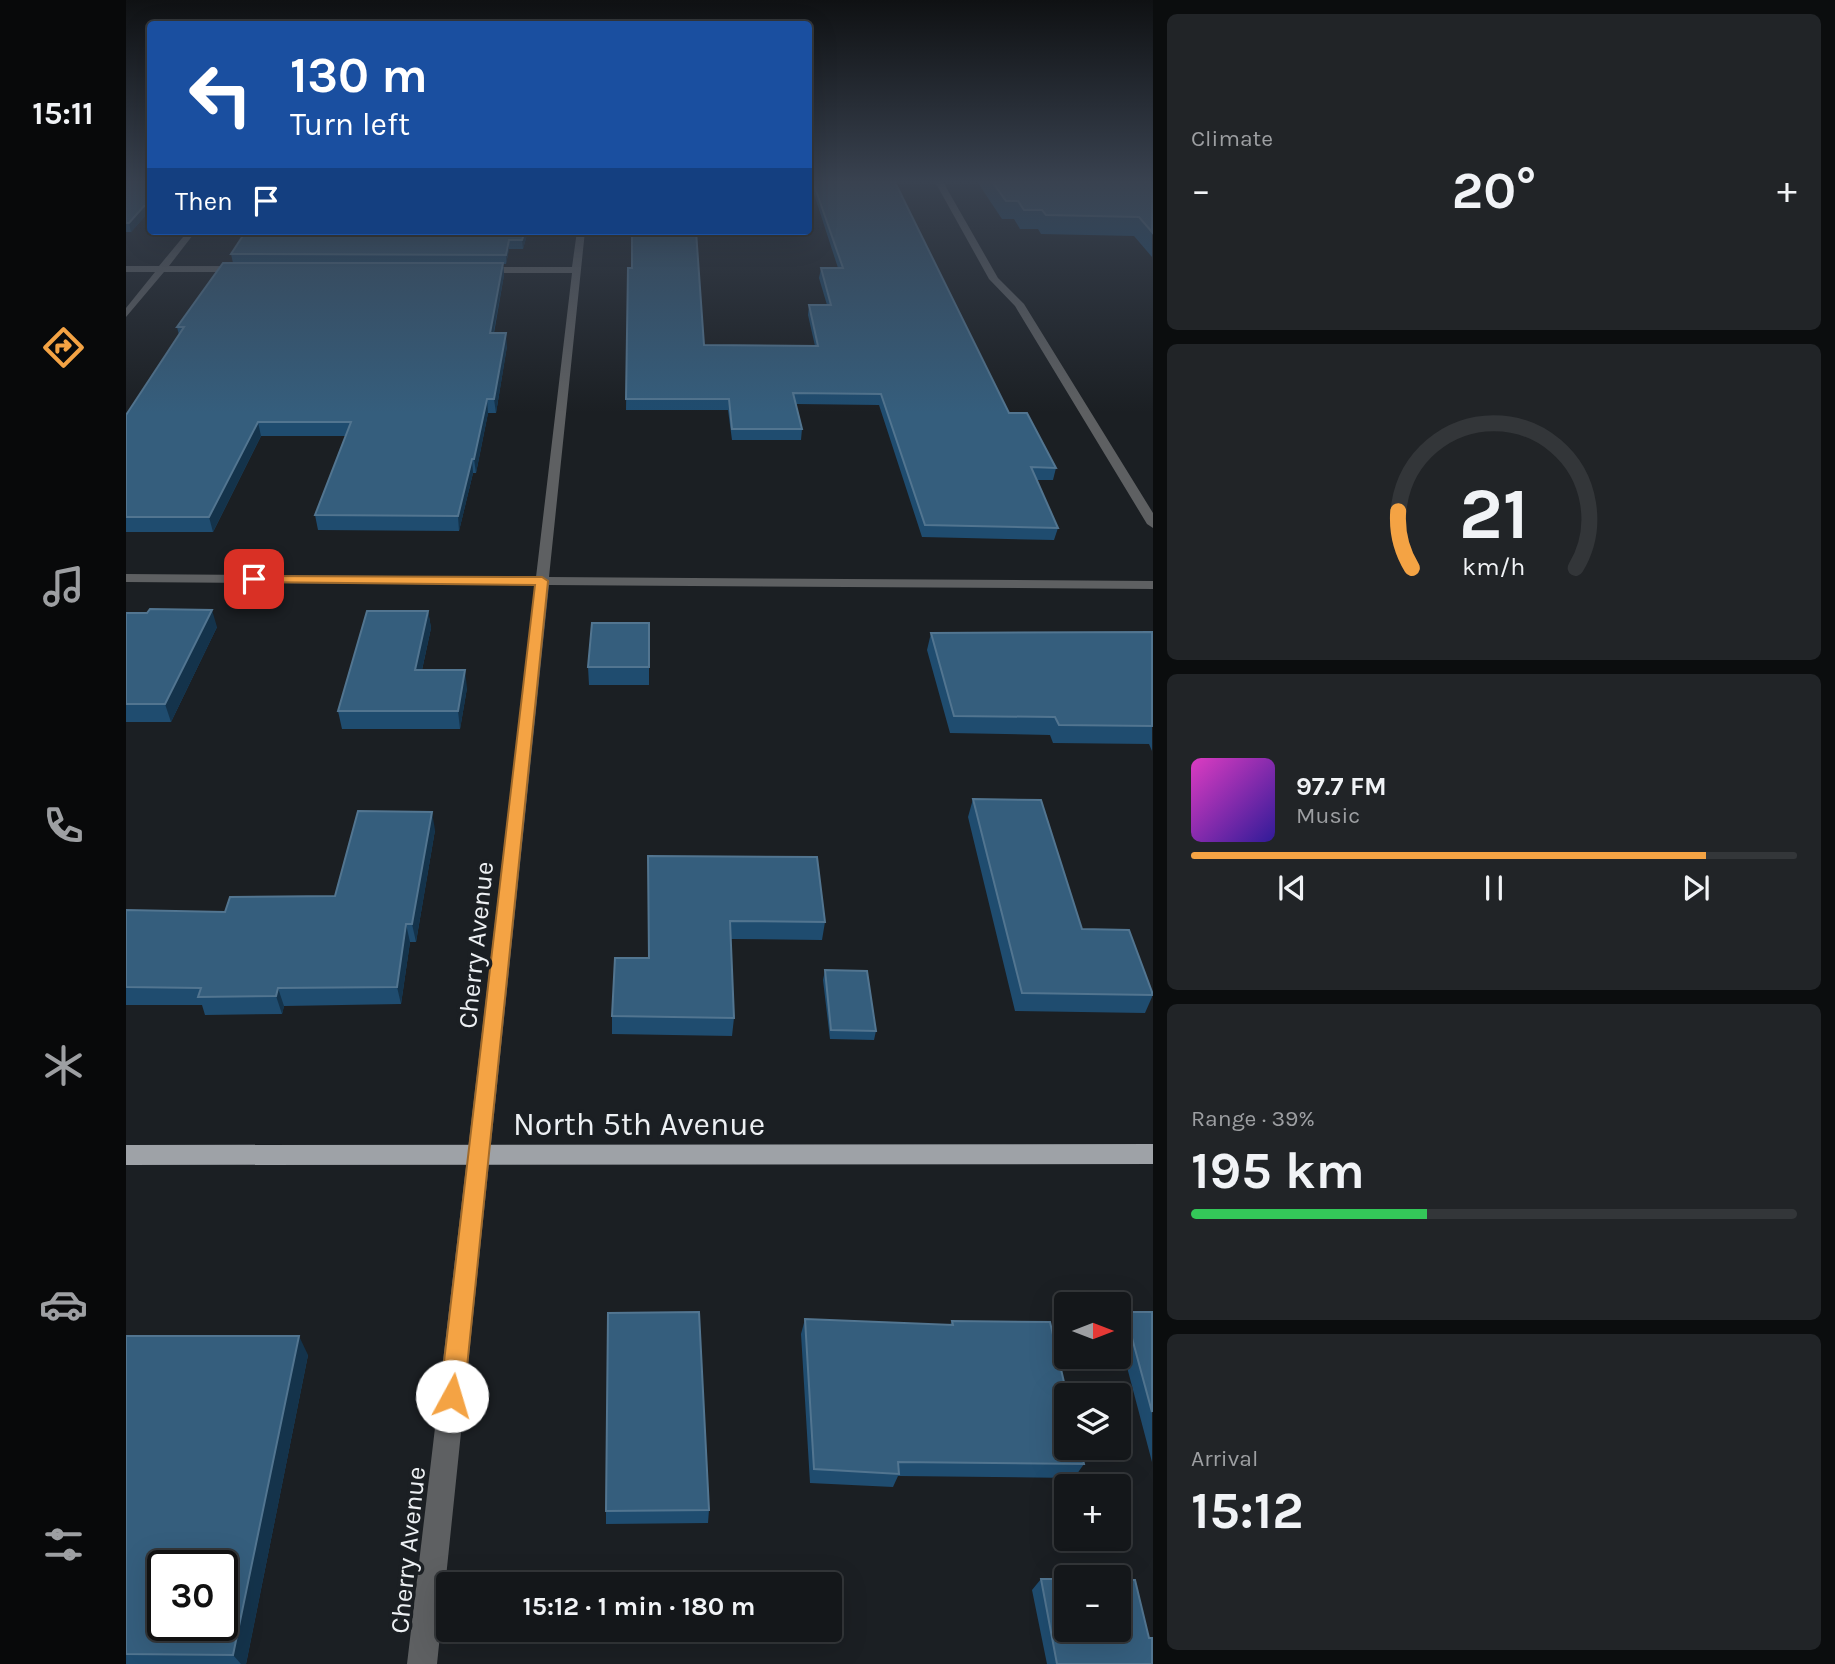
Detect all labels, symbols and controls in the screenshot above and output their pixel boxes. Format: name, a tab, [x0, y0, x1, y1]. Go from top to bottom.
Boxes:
text: 130 m	[290, 47, 428, 104]
icon: left	[175, 49, 266, 140]
text: 15:11	[32, 95, 94, 132]
text: Turn left	[290, 106, 410, 143]
text: Climate	[1191, 125, 1273, 152]
text: 20°	[1452, 160, 1536, 221]
text: −	[1191, 168, 1211, 213]
text: +	[1777, 168, 1797, 213]
icon: arrive	[247, 182, 285, 220]
text: Then	[175, 186, 233, 217]
icon: directions	[39, 323, 88, 372]
text: 21	[1459, 471, 1529, 556]
pin	[224, 549, 284, 609]
text: km/h	[1462, 552, 1526, 581]
icon: arrive	[235, 560, 273, 598]
icon: music	[39, 562, 88, 611]
text: 97.7 FM	[1296, 771, 1387, 802]
icon: phone	[39, 801, 88, 850]
text: Music	[1296, 802, 1360, 829]
street label: Cherry Avenue	[452, 860, 500, 1030]
icon: previous	[1273, 869, 1311, 907]
icon: pause	[1475, 869, 1513, 907]
icon: next	[1677, 869, 1715, 907]
icon: climate	[39, 1041, 88, 1090]
text: Range · 39%	[1191, 1105, 1315, 1132]
street label: North 5th Avenue	[513, 1106, 765, 1143]
text: 195 km	[1191, 1140, 1365, 1201]
icon: car	[39, 1280, 88, 1329]
north arrow	[1054, 1292, 1130, 1368]
map controls	[1054, 1292, 1131, 1642]
position arrow	[415, 1359, 489, 1433]
button: layers	[1054, 1383, 1131, 1460]
text: Arrival	[1191, 1445, 1258, 1472]
street label: Cherry Avenue	[384, 1465, 432, 1635]
button: +	[1054, 1474, 1131, 1551]
text: 15:12	[1191, 1480, 1304, 1541]
icon: filters	[39, 1520, 88, 1569]
speed limit sign: 30	[147, 1550, 238, 1641]
button: −	[1054, 1565, 1131, 1642]
text: 15:12 · 1 min · 180 m	[523, 1591, 755, 1622]

